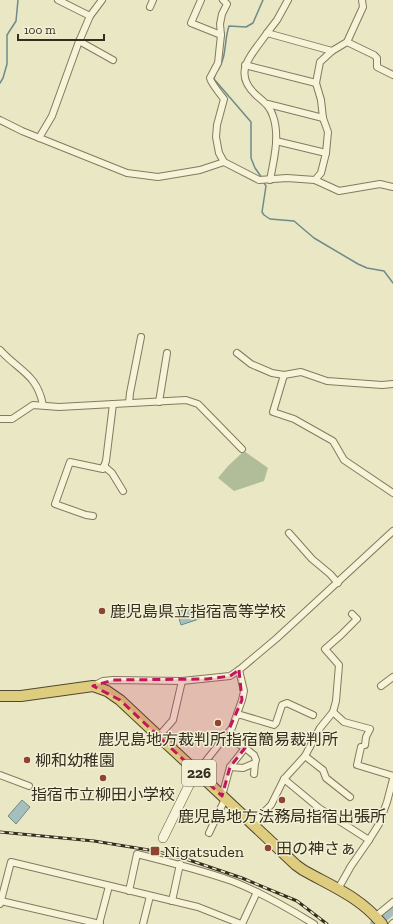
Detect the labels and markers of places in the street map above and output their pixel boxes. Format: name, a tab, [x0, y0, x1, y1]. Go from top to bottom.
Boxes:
place label: 鹿児島県立指宿高等学校	[110, 602, 286, 621]
marker: 鹿児島県立指宿高等学校	[97, 606, 107, 616]
marker: 鹿児島地方裁判所指宿簡易裁判所	[213, 718, 223, 728]
place label: 鹿児島地方裁判所指宿簡易裁判所	[98, 730, 338, 749]
place label: 柳和幼稚園	[35, 751, 115, 770]
marker: 柳和幼稚園	[22, 755, 32, 765]
marker: 指宿市立柳田小学校	[98, 773, 108, 783]
place label: 指宿市立柳田小学校	[31, 785, 175, 804]
marker: 鹿児島地方法務局指宿出張所	[277, 795, 287, 805]
place label: 鹿児島地方法務局指宿出張所	[178, 807, 386, 826]
place label: 田の神さぁ	[276, 839, 356, 858]
place label: Nigatsuden	[164, 842, 245, 861]
marker: 田の神さぁ	[263, 843, 273, 853]
marker: Nigatsuden	[149, 845, 161, 857]

